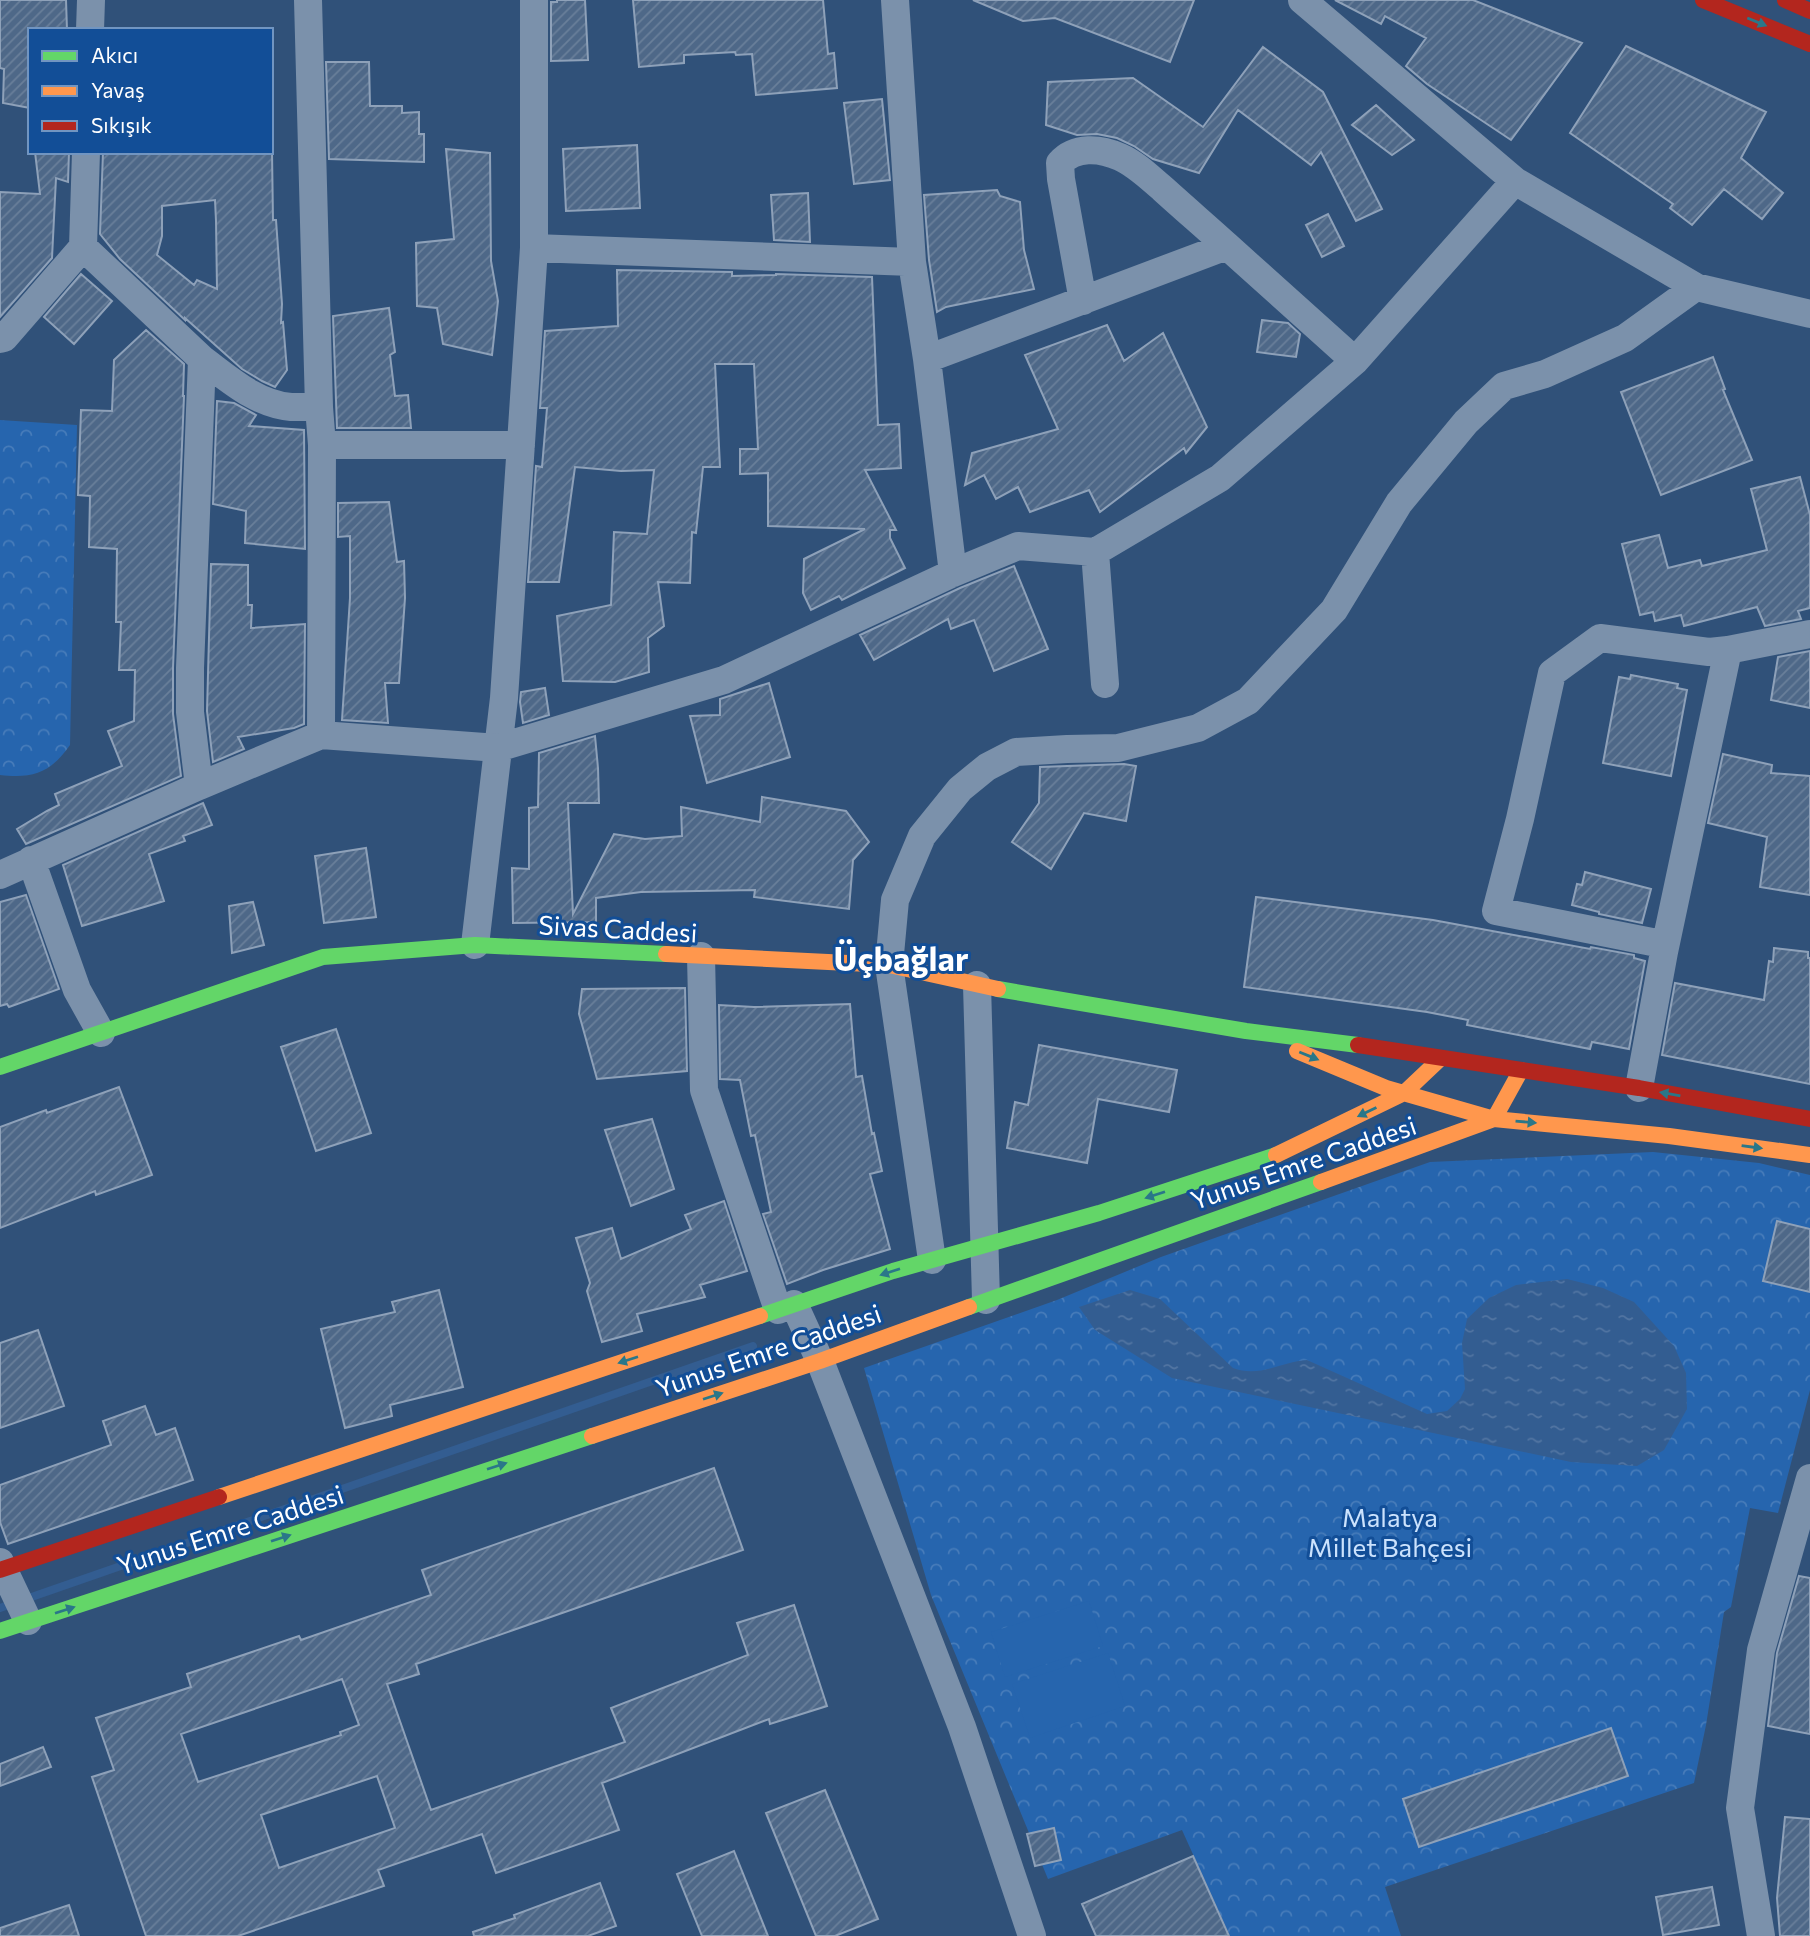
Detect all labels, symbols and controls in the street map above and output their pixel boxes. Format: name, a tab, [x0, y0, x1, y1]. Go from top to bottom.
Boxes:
one-way arrow	[1746, 16, 1767, 27]
legend	[28, 28, 273, 154]
text: Akıcı	[91, 42, 138, 67]
text: Yavaş	[91, 77, 144, 102]
text: Sıkışık	[91, 112, 152, 137]
street label: Sivas Caddesi	[538, 908, 698, 948]
district label: Üçbağlar	[833, 937, 969, 978]
one-way arrow	[1299, 1051, 1320, 1062]
one-way arrow	[1659, 1088, 1681, 1099]
one-way arrow	[1357, 1106, 1377, 1117]
street label: Yunus Emre Caddesi	[1186, 1109, 1420, 1215]
one-way arrow	[1515, 1117, 1537, 1128]
one-way arrow	[1741, 1142, 1763, 1153]
one-way arrow	[1145, 1190, 1166, 1200]
one-way arrow	[879, 1267, 900, 1278]
street label: Yunus Emre Caddesi	[651, 1297, 885, 1403]
one-way arrow	[617, 1356, 638, 1366]
one-way arrow	[703, 1390, 724, 1401]
one-way arrow	[486, 1461, 507, 1471]
street label: Yunus Emre Caddesi	[113, 1478, 347, 1580]
park label: Malatya Millet Bahçesi	[1308, 1501, 1472, 1562]
one-way arrow	[270, 1532, 291, 1543]
one-way arrow	[55, 1604, 76, 1614]

